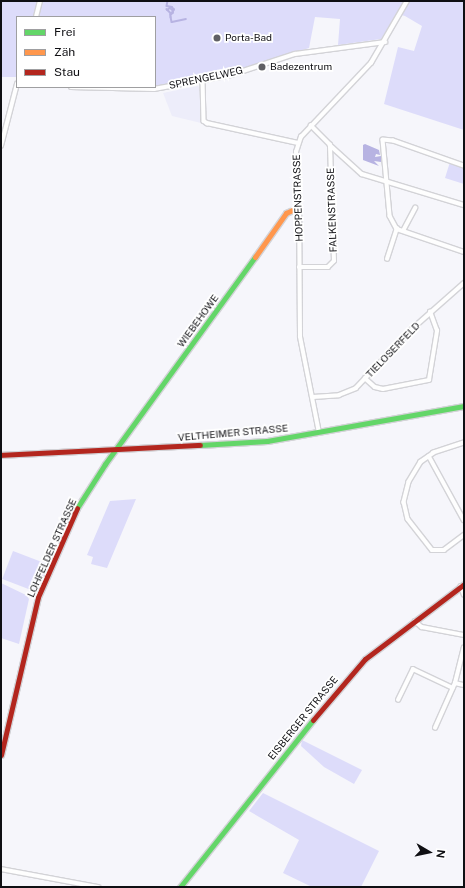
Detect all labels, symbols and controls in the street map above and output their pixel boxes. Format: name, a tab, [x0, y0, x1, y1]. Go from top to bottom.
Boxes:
legend	[16, 16, 156, 88]
text: Frei	[54, 25, 76, 39]
place label: Porta-Bad	[225, 32, 272, 44]
marker: Porta-Bad	[212, 33, 222, 43]
text: Zäh	[54, 45, 75, 59]
place label: Badezentrum	[270, 61, 332, 73]
marker: Badezentrum	[257, 62, 267, 72]
street label: SPRENGELWEG	[168, 64, 244, 92]
text: Stau	[54, 65, 80, 79]
street label: HOPPENSTRASSE	[290, 154, 306, 242]
street label: FALKENSTRASSE	[325, 167, 339, 253]
street label: WIEBEHOWE	[175, 292, 221, 350]
street label: TIELOSERFELD	[363, 320, 423, 380]
street label: VELTHEIMER STRASSE	[177, 422, 289, 444]
street label: LOHFELDER STRASSE	[25, 497, 79, 599]
street label: EISBERGER STRASSE	[266, 674, 340, 762]
north arrow	[409, 832, 449, 872]
text: N	[434, 849, 447, 859]

